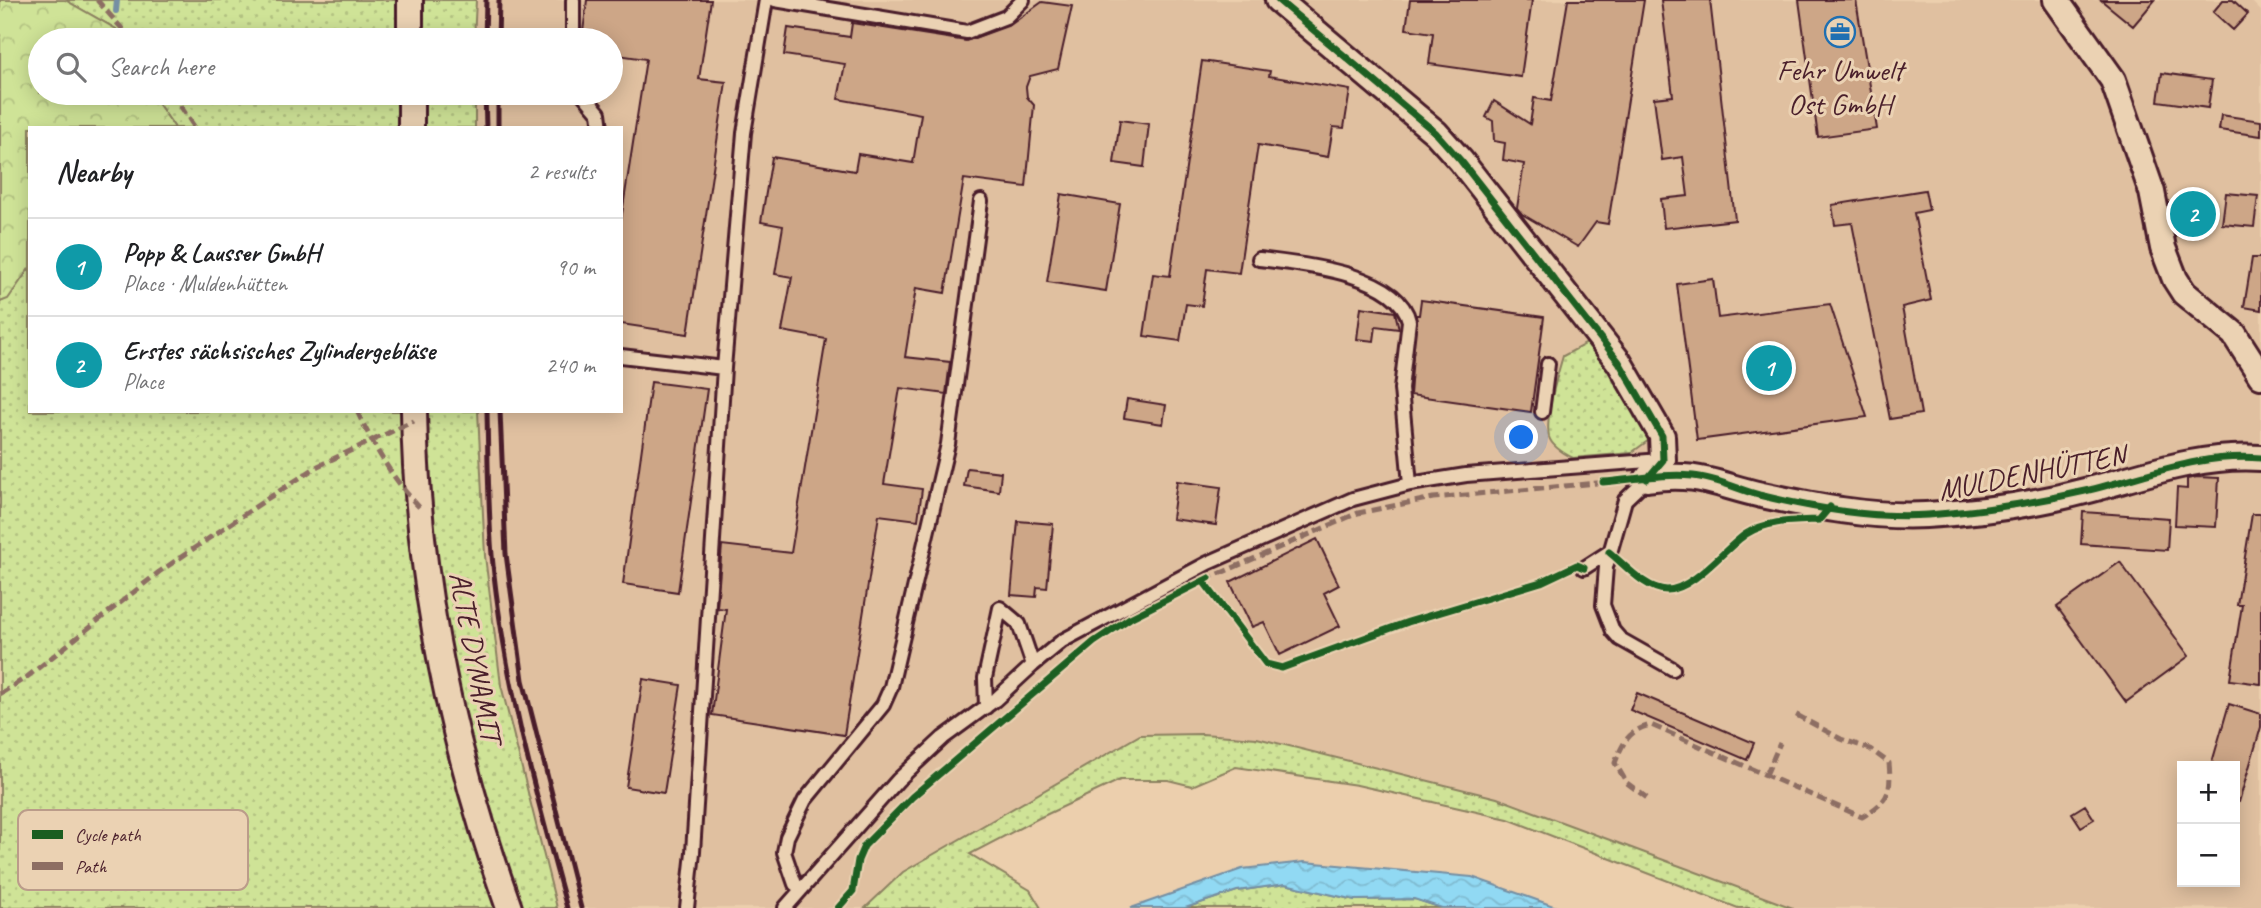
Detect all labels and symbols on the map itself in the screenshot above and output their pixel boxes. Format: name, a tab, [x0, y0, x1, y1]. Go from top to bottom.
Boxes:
office icon: Fehr Umwelt Ost GmbH	[1823, 15, 1857, 49]
place label: Fehr Umwelt Ost GmbH	[1777, 51, 1907, 123]
pin: 2	[2170, 188, 2216, 240]
pin: 1	[1746, 342, 1792, 394]
your location	[1504, 420, 1538, 454]
street label: MULDENHÜTTEN	[1935, 434, 2133, 509]
street label: ALTE DYNAMIT	[441, 569, 512, 752]
legend	[18, 810, 248, 890]
text: Cycle path	[75, 823, 141, 847]
text: Path	[75, 855, 108, 879]

